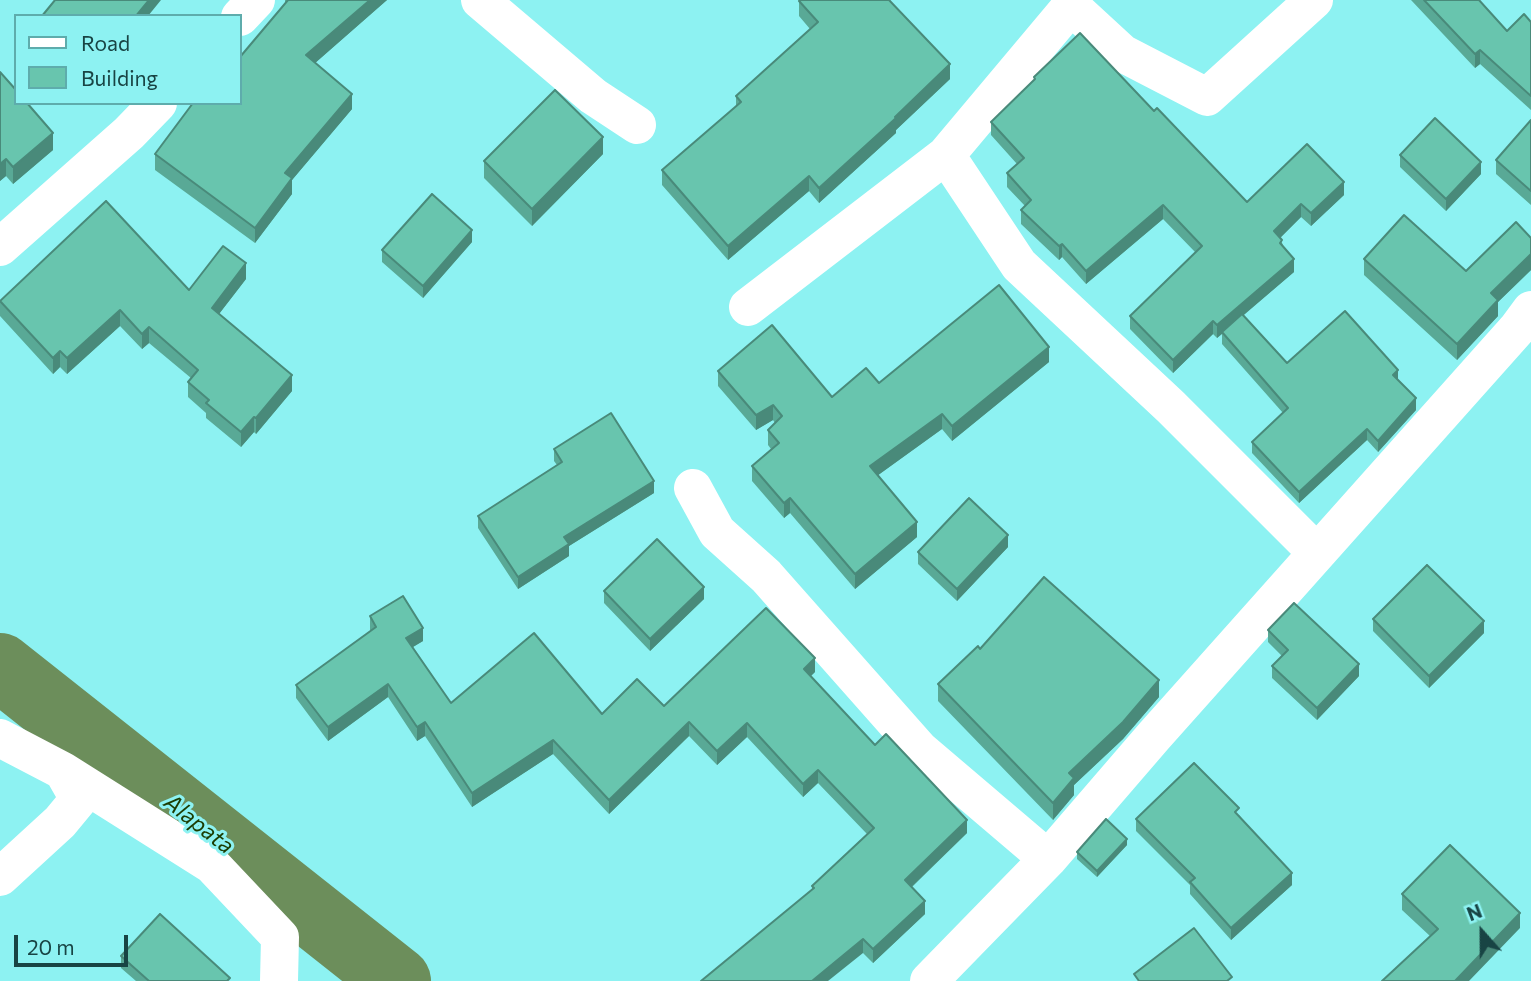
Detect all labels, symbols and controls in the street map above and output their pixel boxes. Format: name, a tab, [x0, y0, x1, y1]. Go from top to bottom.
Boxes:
legend	[14, 14, 242, 105]
text: Road	[81, 30, 130, 55]
text: Building	[81, 65, 158, 90]
water label: Alapata	[159, 788, 239, 860]
north arrow	[1447, 897, 1517, 967]
text: N	[1464, 899, 1485, 925]
scale bar	[18, 922, 131, 966]
text: 20 m	[27, 934, 75, 959]

